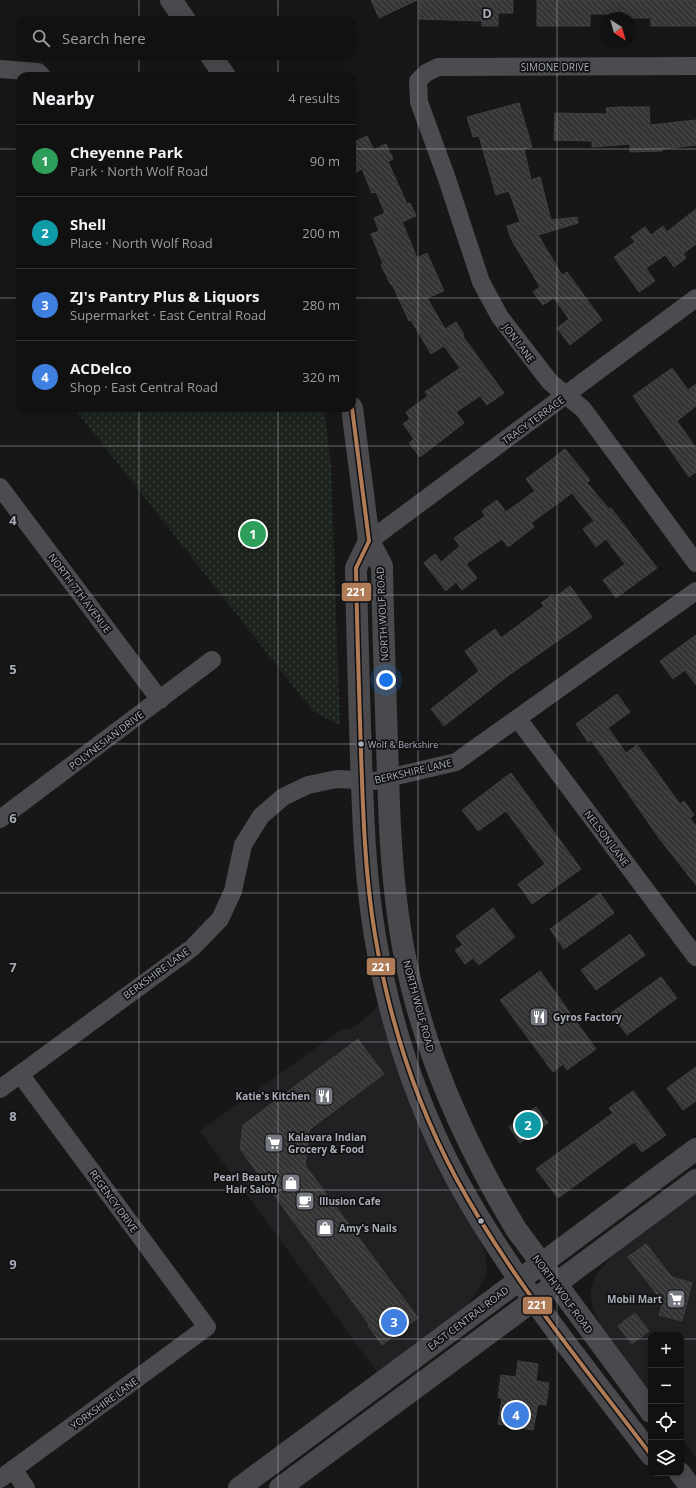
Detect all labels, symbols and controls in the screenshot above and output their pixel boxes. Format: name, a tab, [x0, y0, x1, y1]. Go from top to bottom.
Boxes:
text: D	[482, 4, 492, 22]
north arrow	[600, 12, 636, 48]
search box	[16, 16, 356, 60]
icon: search	[30, 27, 52, 49]
text: Search here	[62, 28, 146, 48]
street label: SIMONE DRIVE	[521, 60, 589, 74]
text: Nearby	[32, 87, 94, 110]
text: 4 results	[288, 89, 340, 107]
text: Cheyenne Park	[70, 142, 183, 162]
text: 1	[41, 152, 49, 170]
text: 90 m	[310, 152, 340, 170]
text: Park · North Wolf Road	[70, 162, 208, 180]
text: Shell	[70, 214, 106, 234]
text: 2	[41, 224, 49, 242]
text: 200 m	[302, 224, 340, 242]
text: Place · North Wolf Road	[70, 234, 213, 252]
text: ZJ's Pantry Plus & Liquors	[70, 286, 259, 306]
text: 3	[41, 296, 49, 314]
text: 280 m	[302, 296, 340, 314]
text: Supermarket · East Central Road	[70, 306, 266, 324]
street label: JON LANE	[499, 320, 538, 365]
text: ACDelco	[70, 358, 131, 378]
text: 4	[41, 368, 49, 386]
text: 320 m	[302, 368, 340, 386]
text: Shop · East Central Road	[70, 378, 218, 396]
street label: TRACY TERRACE	[499, 393, 567, 447]
text: 4	[9, 511, 17, 529]
pin: 1	[240, 519, 266, 549]
street label: NORTH 7TH AVENUE	[45, 550, 115, 636]
street label: NORTH WOLF ROAD	[373, 566, 391, 662]
line badge: 221	[341, 582, 372, 602]
text: 221	[347, 584, 365, 599]
text: 5	[9, 660, 17, 678]
your location	[376, 670, 396, 690]
street label: POLYNESIAN DRIVE	[66, 707, 146, 773]
place label: Wolf & Berkshire	[368, 738, 438, 751]
marker: Wolf & Berkshire	[356, 739, 366, 749]
street label: BERKSHIRE LANE	[373, 755, 453, 787]
street label: NELSON LANE	[581, 807, 633, 869]
text: 6	[9, 809, 17, 827]
street label: BERKSHIRE LANE	[120, 944, 192, 1002]
line badge: 221	[366, 957, 396, 976]
text: 7	[9, 958, 17, 976]
text: 221	[372, 959, 390, 974]
street label: NORTH WOLF ROAD	[400, 959, 438, 1053]
restaurant icon: Gyros Factory	[528, 1006, 550, 1028]
place label: Gyros Factory	[553, 1010, 622, 1024]
restaurant icon: Katie's Kitchen	[313, 1085, 335, 1107]
place label: Katie's Kitchen	[236, 1089, 310, 1103]
text: 8	[9, 1107, 17, 1125]
pin: 2	[515, 1110, 541, 1140]
place label: Kalavara Indian Grocery & Food	[288, 1130, 367, 1156]
supermarket icon: Kalavara Indian Grocery & Food	[263, 1132, 285, 1154]
street label: REGENCY DRIVE	[86, 1167, 142, 1235]
place label: Pearl Beauty Hair Salon	[213, 1170, 277, 1196]
shop icon: Pearl Beauty Hair Salon	[280, 1172, 302, 1194]
cafe icon: Illusion Cafe	[294, 1190, 316, 1212]
place label: Illusion Cafe	[319, 1194, 381, 1208]
unlabelled marker	[476, 1216, 486, 1226]
shop icon: Amy's Nails	[314, 1217, 336, 1239]
place label: Amy's Nails	[339, 1221, 397, 1235]
street label: NORTH WOLF ROAD	[530, 1252, 596, 1336]
text: 9	[9, 1255, 17, 1273]
street label: EAST CENTRAL ROAD	[425, 1283, 511, 1353]
supermarket icon: Mobil Mart	[665, 1288, 687, 1310]
place label: Mobil Mart	[607, 1292, 663, 1306]
line badge: 221	[522, 1296, 553, 1315]
text: 221	[528, 1297, 546, 1312]
pin: 3	[381, 1307, 407, 1337]
map controls	[648, 1332, 684, 1476]
button: +	[648, 1332, 684, 1368]
button: −	[648, 1368, 684, 1404]
street label: YORKSHIRE LANE	[67, 1374, 141, 1432]
pin: 4	[503, 1400, 529, 1430]
button: locate	[648, 1404, 684, 1440]
button: layers	[648, 1440, 684, 1476]

